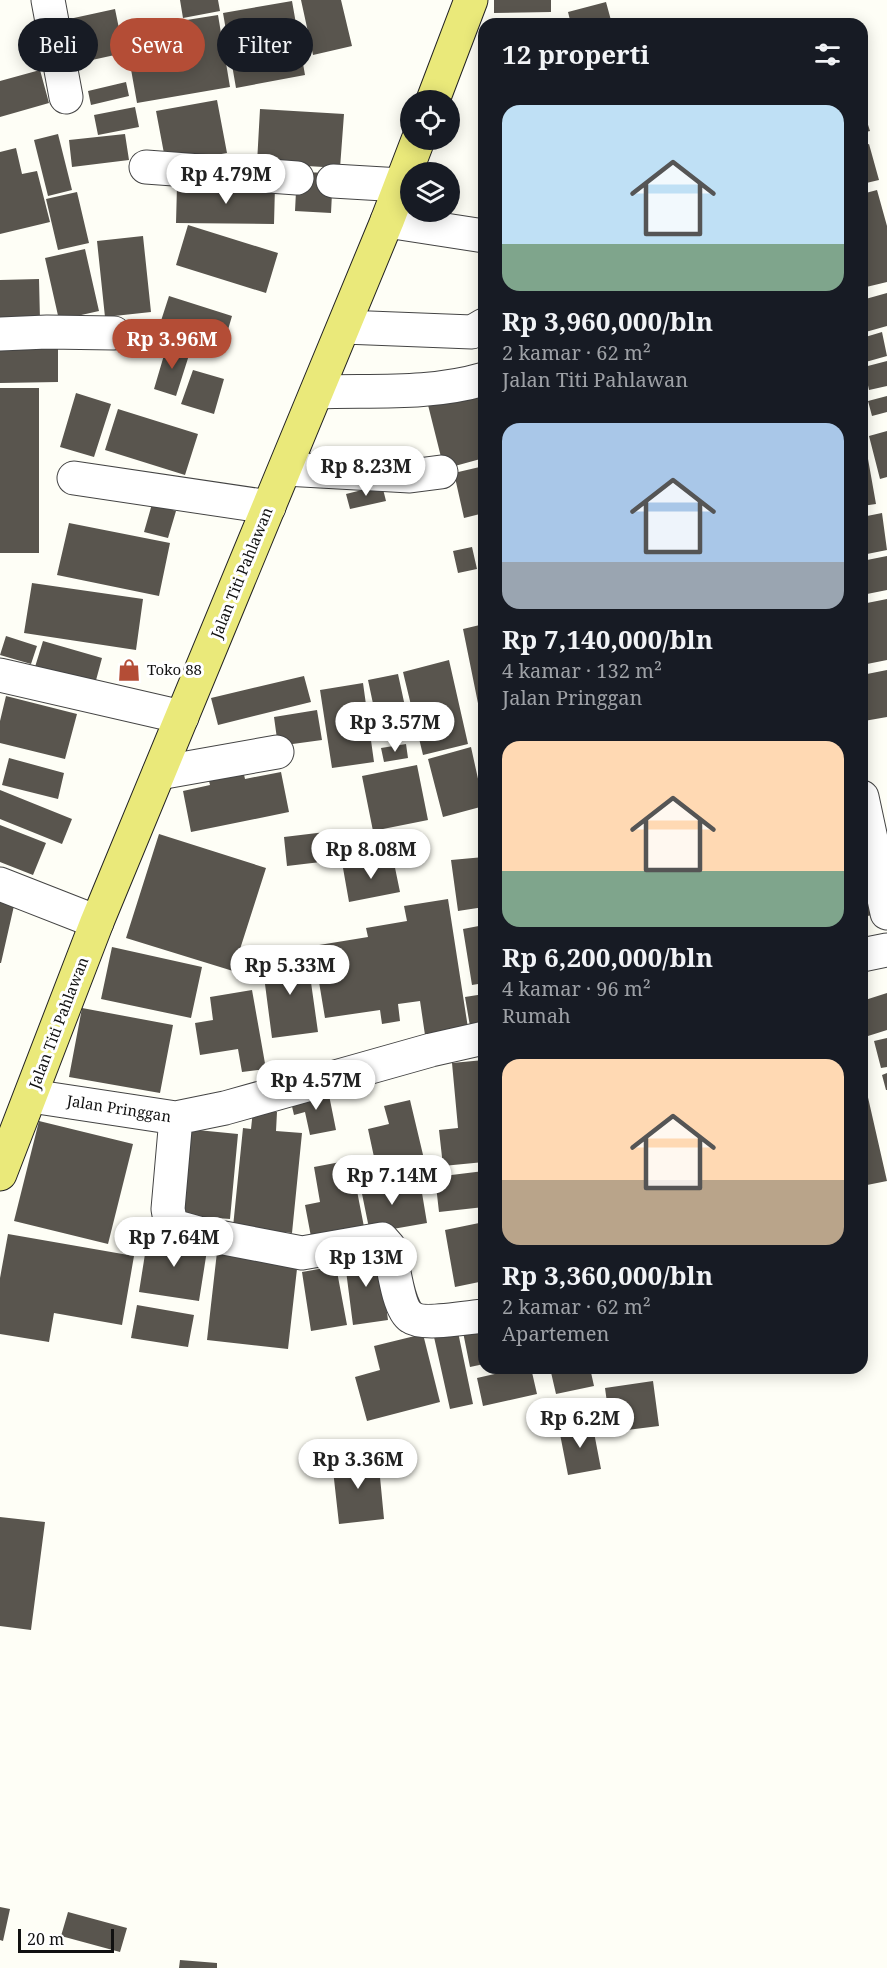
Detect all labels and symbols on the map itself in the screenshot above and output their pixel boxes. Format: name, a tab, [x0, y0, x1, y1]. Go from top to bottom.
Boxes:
pin: Rp 4.79M	[164, 154, 288, 205]
pin: Rp 3.96M	[110, 319, 234, 370]
pin: Rp 8.23M	[304, 446, 428, 497]
street label: Jalan Titi Pahlawan	[205, 504, 277, 642]
shop icon: Toko 88	[116, 657, 142, 683]
place label: Toko 88	[147, 659, 202, 679]
pin: Rp 3.57M	[333, 702, 457, 753]
pin: Rp 8.08M	[309, 829, 433, 880]
pin: Rp 5.33M	[228, 945, 352, 996]
street label: Jalan Titi Pahlawan	[23, 954, 93, 1092]
pin: Rp 4.57M	[254, 1060, 378, 1111]
street label: Jalan Pringgan	[65, 1090, 173, 1126]
pin: Rp 7.14M	[330, 1155, 454, 1206]
pin: Rp 7.64M	[112, 1217, 236, 1268]
pin: Rp 13M	[317, 1237, 415, 1288]
pin: Rp 6.2M	[525, 1398, 635, 1449]
pin: Rp 3.36M	[296, 1439, 420, 1490]
scale bar	[18, 1926, 114, 1954]

